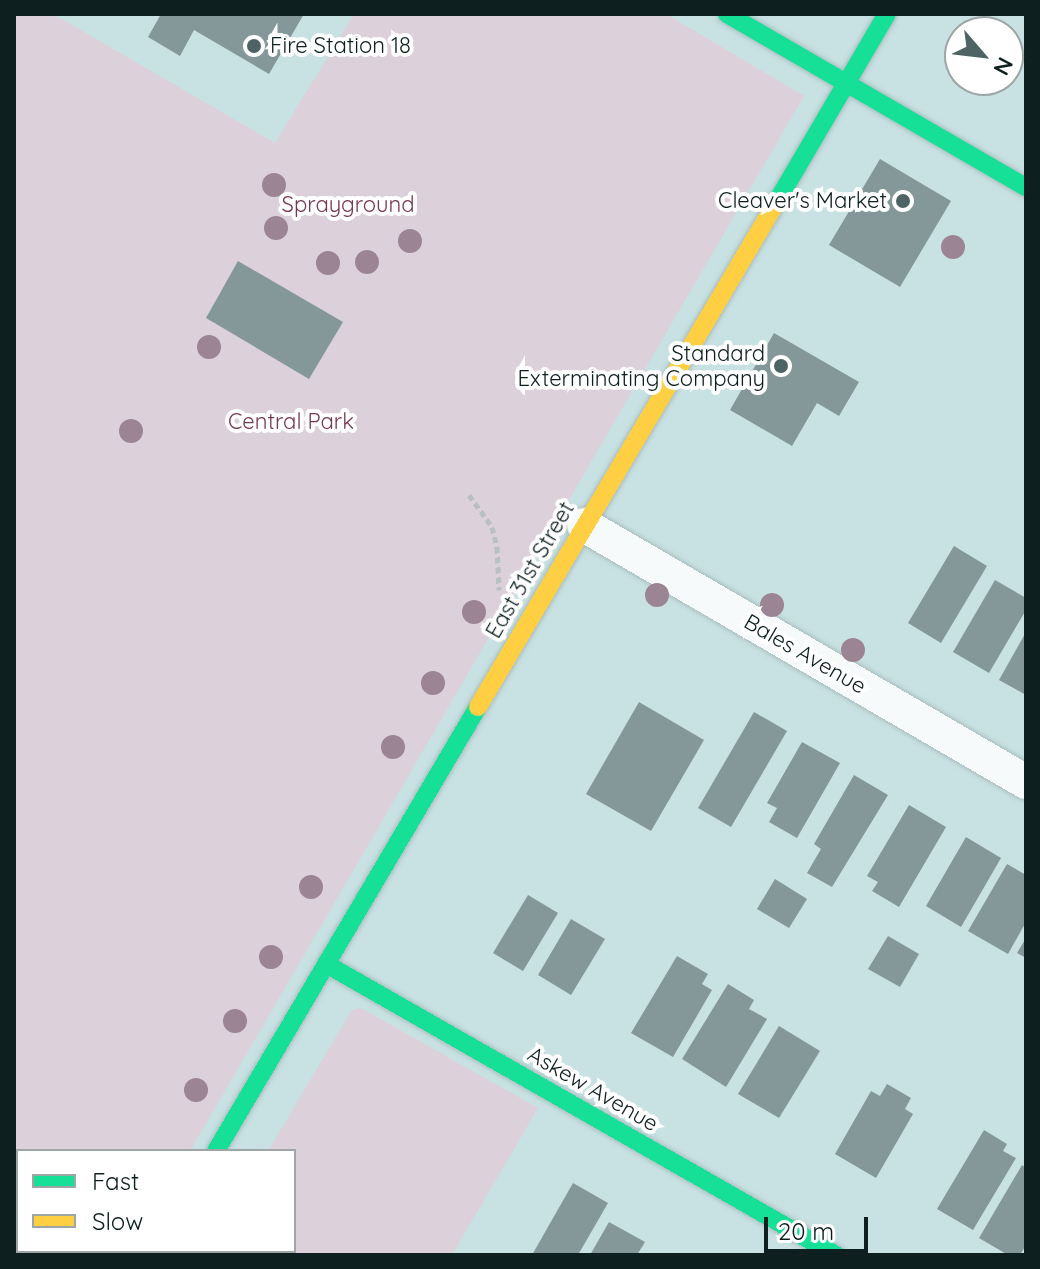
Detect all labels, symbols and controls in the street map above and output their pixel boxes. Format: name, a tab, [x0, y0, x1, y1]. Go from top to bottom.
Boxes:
north arrow	[944, 16, 1024, 96]
place label: Fire Station 18	[270, 33, 411, 59]
marker: Fire Station 18	[245, 37, 263, 55]
text: N	[987, 53, 1020, 80]
place label: Cleaver's Market	[718, 188, 887, 214]
park label: Sprayground	[282, 192, 414, 218]
marker: Cleaver's Market	[894, 192, 912, 210]
place label: Standard Exterminating Company	[518, 340, 765, 392]
marker: Standard Exterminating Company	[772, 357, 790, 375]
park label: Central Park	[228, 409, 354, 435]
street label: East 31st Street	[480, 497, 580, 643]
street label: Bales Avenue	[739, 608, 871, 700]
street label: Askew Avenue	[523, 1041, 663, 1137]
legend	[16, 1149, 296, 1253]
text: Fast	[92, 1166, 139, 1196]
scale bar	[768, 1201, 872, 1251]
text: Slow	[92, 1206, 143, 1236]
text: 20 m	[778, 1216, 834, 1246]

